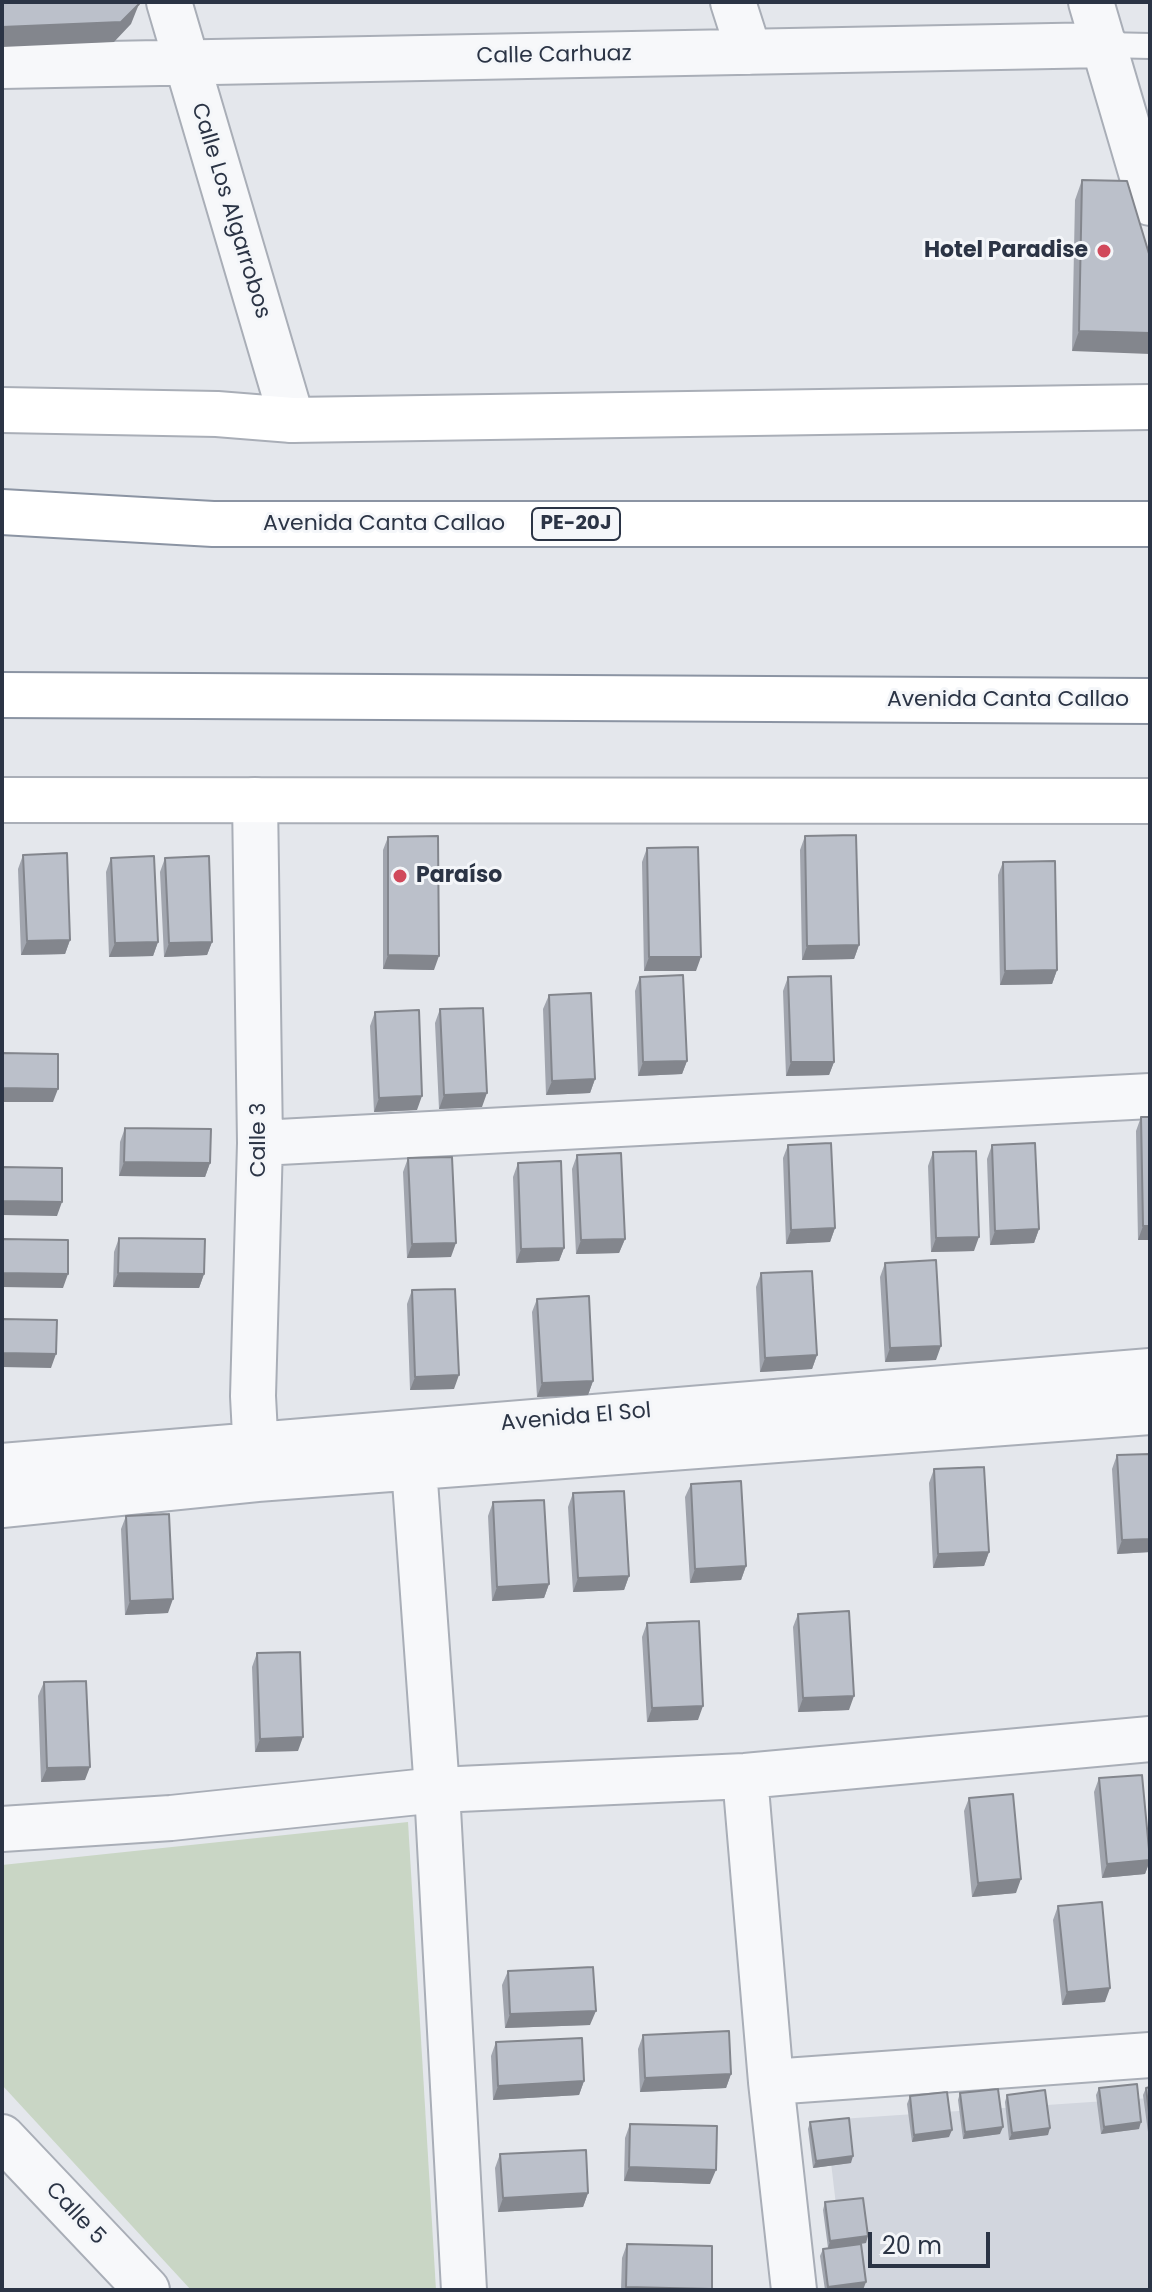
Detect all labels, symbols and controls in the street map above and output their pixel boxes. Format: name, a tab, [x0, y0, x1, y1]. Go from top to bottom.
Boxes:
street label: Calle Carhuaz	[476, 41, 632, 71]
street label: Calle Los Algarrobos	[185, 100, 275, 322]
place label: Hotel Paradise	[924, 238, 1088, 264]
marker: Hotel Paradise	[1095, 242, 1113, 260]
road number: PE-20J	[532, 508, 620, 540]
street label: Avenida Canta Callao	[263, 511, 505, 537]
street label: Avenida Canta Callao	[887, 687, 1129, 713]
place label: Paraíso	[416, 863, 502, 889]
marker: Paraíso	[391, 867, 409, 885]
street label: Calle 3	[246, 1102, 272, 1178]
street label: Avenida El Sol	[500, 1398, 652, 1438]
street label: Calle 5	[39, 2177, 111, 2251]
scale bar	[872, 2216, 994, 2266]
text: 20 m	[882, 2229, 942, 2262]

